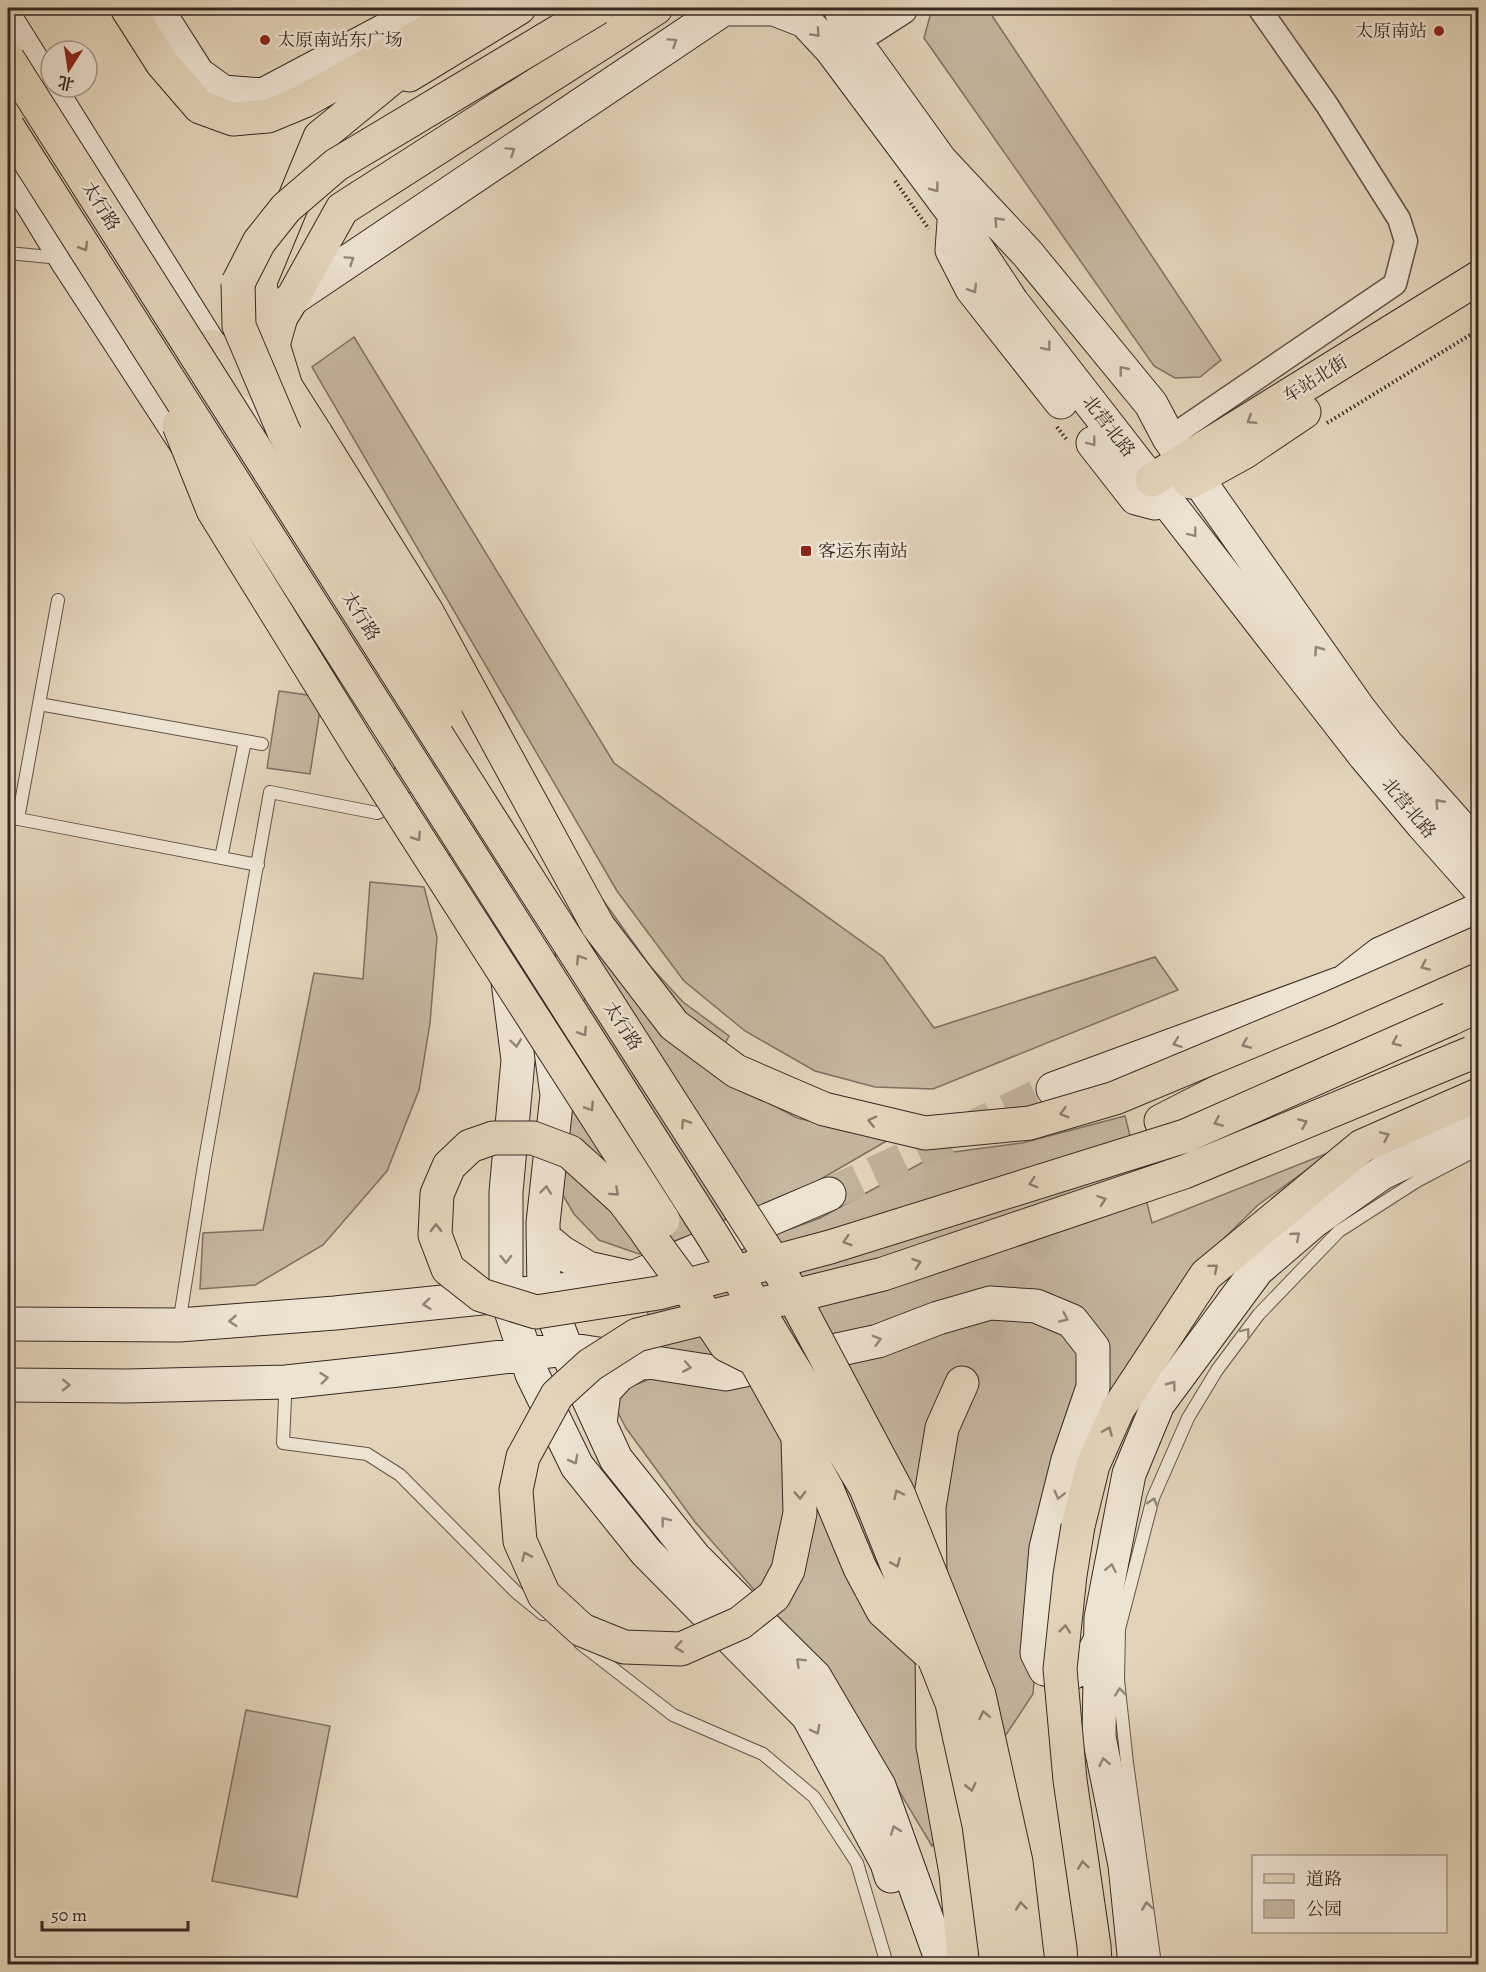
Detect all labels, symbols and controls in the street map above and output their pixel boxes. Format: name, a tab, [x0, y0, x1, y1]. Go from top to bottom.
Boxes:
place label: 太原南站	[1355, 19, 1427, 43]
marker: 太原南站	[1432, 24, 1446, 38]
one-way arrow	[809, 27, 820, 37]
place label: 太原南站东广场	[277, 28, 403, 52]
marker: 太原南站东广场	[258, 33, 272, 47]
one-way arrow	[666, 38, 677, 49]
north arrow	[39, 39, 99, 99]
text: 北	[56, 70, 76, 95]
one-way arrow	[505, 147, 516, 158]
street label: 太行路	[77, 177, 125, 235]
one-way arrow	[927, 181, 938, 192]
one-way arrow	[994, 217, 1005, 228]
one-way arrow	[77, 241, 88, 252]
one-way arrow	[343, 256, 354, 267]
one-way arrow	[965, 282, 976, 293]
one-way arrow	[1039, 340, 1050, 351]
street label: 车站北街	[1278, 350, 1352, 408]
one-way arrow	[1120, 366, 1131, 377]
street label: 北营北路	[1077, 390, 1141, 462]
one-way arrow	[1247, 412, 1257, 424]
one-way arrow	[1085, 436, 1096, 447]
one-way arrow	[1186, 527, 1197, 538]
place label: 客运东南站	[818, 539, 908, 563]
marker: 客运东南站	[799, 544, 813, 558]
street label: 太行路	[337, 587, 385, 645]
one-way arrow	[1314, 646, 1325, 657]
street label: 北营北路	[1377, 773, 1441, 843]
one-way arrow	[1435, 800, 1446, 810]
one-way arrow	[409, 831, 421, 841]
one-way arrow	[575, 955, 587, 965]
one-way arrow	[1420, 959, 1431, 971]
street label: 太行路	[598, 997, 648, 1055]
one-way arrow	[576, 1025, 587, 1036]
one-way arrow	[1392, 1035, 1403, 1047]
one-way arrow	[1172, 1036, 1183, 1049]
one-way arrow	[1241, 1037, 1252, 1049]
one-way arrow	[509, 1039, 522, 1048]
one-way arrow	[583, 1100, 594, 1111]
one-way arrow	[1059, 1106, 1070, 1118]
one-way arrow	[1213, 1114, 1224, 1126]
one-way arrow	[867, 1115, 877, 1128]
one-way arrow	[1297, 1118, 1308, 1130]
one-way arrow	[681, 1119, 692, 1130]
one-way arrow	[1378, 1132, 1389, 1144]
one-way arrow	[1028, 1176, 1039, 1189]
one-way arrow	[608, 1185, 618, 1196]
one-way arrow	[540, 1186, 552, 1195]
one-way arrow	[1096, 1195, 1107, 1207]
one-way arrow	[430, 1223, 443, 1232]
one-way arrow	[1289, 1232, 1300, 1243]
one-way arrow	[842, 1234, 853, 1246]
one-way arrow	[500, 1254, 512, 1263]
one-way arrow	[911, 1257, 922, 1270]
one-way arrow	[1208, 1265, 1219, 1276]
one-way arrow	[422, 1297, 431, 1310]
one-way arrow	[1057, 1311, 1068, 1323]
one-way arrow	[228, 1314, 237, 1327]
one-way arrow	[1238, 1327, 1249, 1338]
one-way arrow	[872, 1335, 882, 1347]
one-way arrow	[682, 1360, 692, 1373]
one-way arrow	[319, 1372, 328, 1385]
one-way arrow	[61, 1379, 70, 1392]
one-way arrow	[1164, 1381, 1175, 1392]
one-way arrow	[1101, 1426, 1113, 1437]
one-way arrow	[567, 1454, 578, 1465]
one-way arrow	[894, 1490, 906, 1501]
one-way arrow	[1054, 1490, 1067, 1500]
one-way arrow	[793, 1491, 806, 1500]
one-way arrow	[1146, 1497, 1158, 1508]
one-way arrow	[662, 1517, 673, 1528]
one-way arrow	[522, 1551, 534, 1562]
one-way arrow	[889, 1557, 901, 1568]
one-way arrow	[1104, 1563, 1116, 1573]
one-way arrow	[1058, 1625, 1071, 1634]
one-way arrow	[674, 1641, 683, 1653]
one-way arrow	[797, 1658, 808, 1669]
one-way arrow	[1114, 1688, 1126, 1697]
one-way arrow	[978, 1710, 991, 1720]
one-way arrow	[809, 1724, 820, 1735]
one-way arrow	[1098, 1757, 1111, 1767]
one-way arrow	[964, 1782, 977, 1792]
one-way arrow	[889, 1826, 902, 1836]
legend	[1252, 1855, 1447, 1933]
one-way arrow	[1077, 1860, 1089, 1869]
text: 道路	[1306, 1867, 1342, 1891]
scale bar	[42, 1894, 188, 1932]
text: 公园	[1306, 1897, 1342, 1921]
one-way arrow	[1015, 1902, 1028, 1911]
one-way arrow	[1142, 1902, 1154, 1911]
text: 50 m	[51, 1903, 87, 1927]

